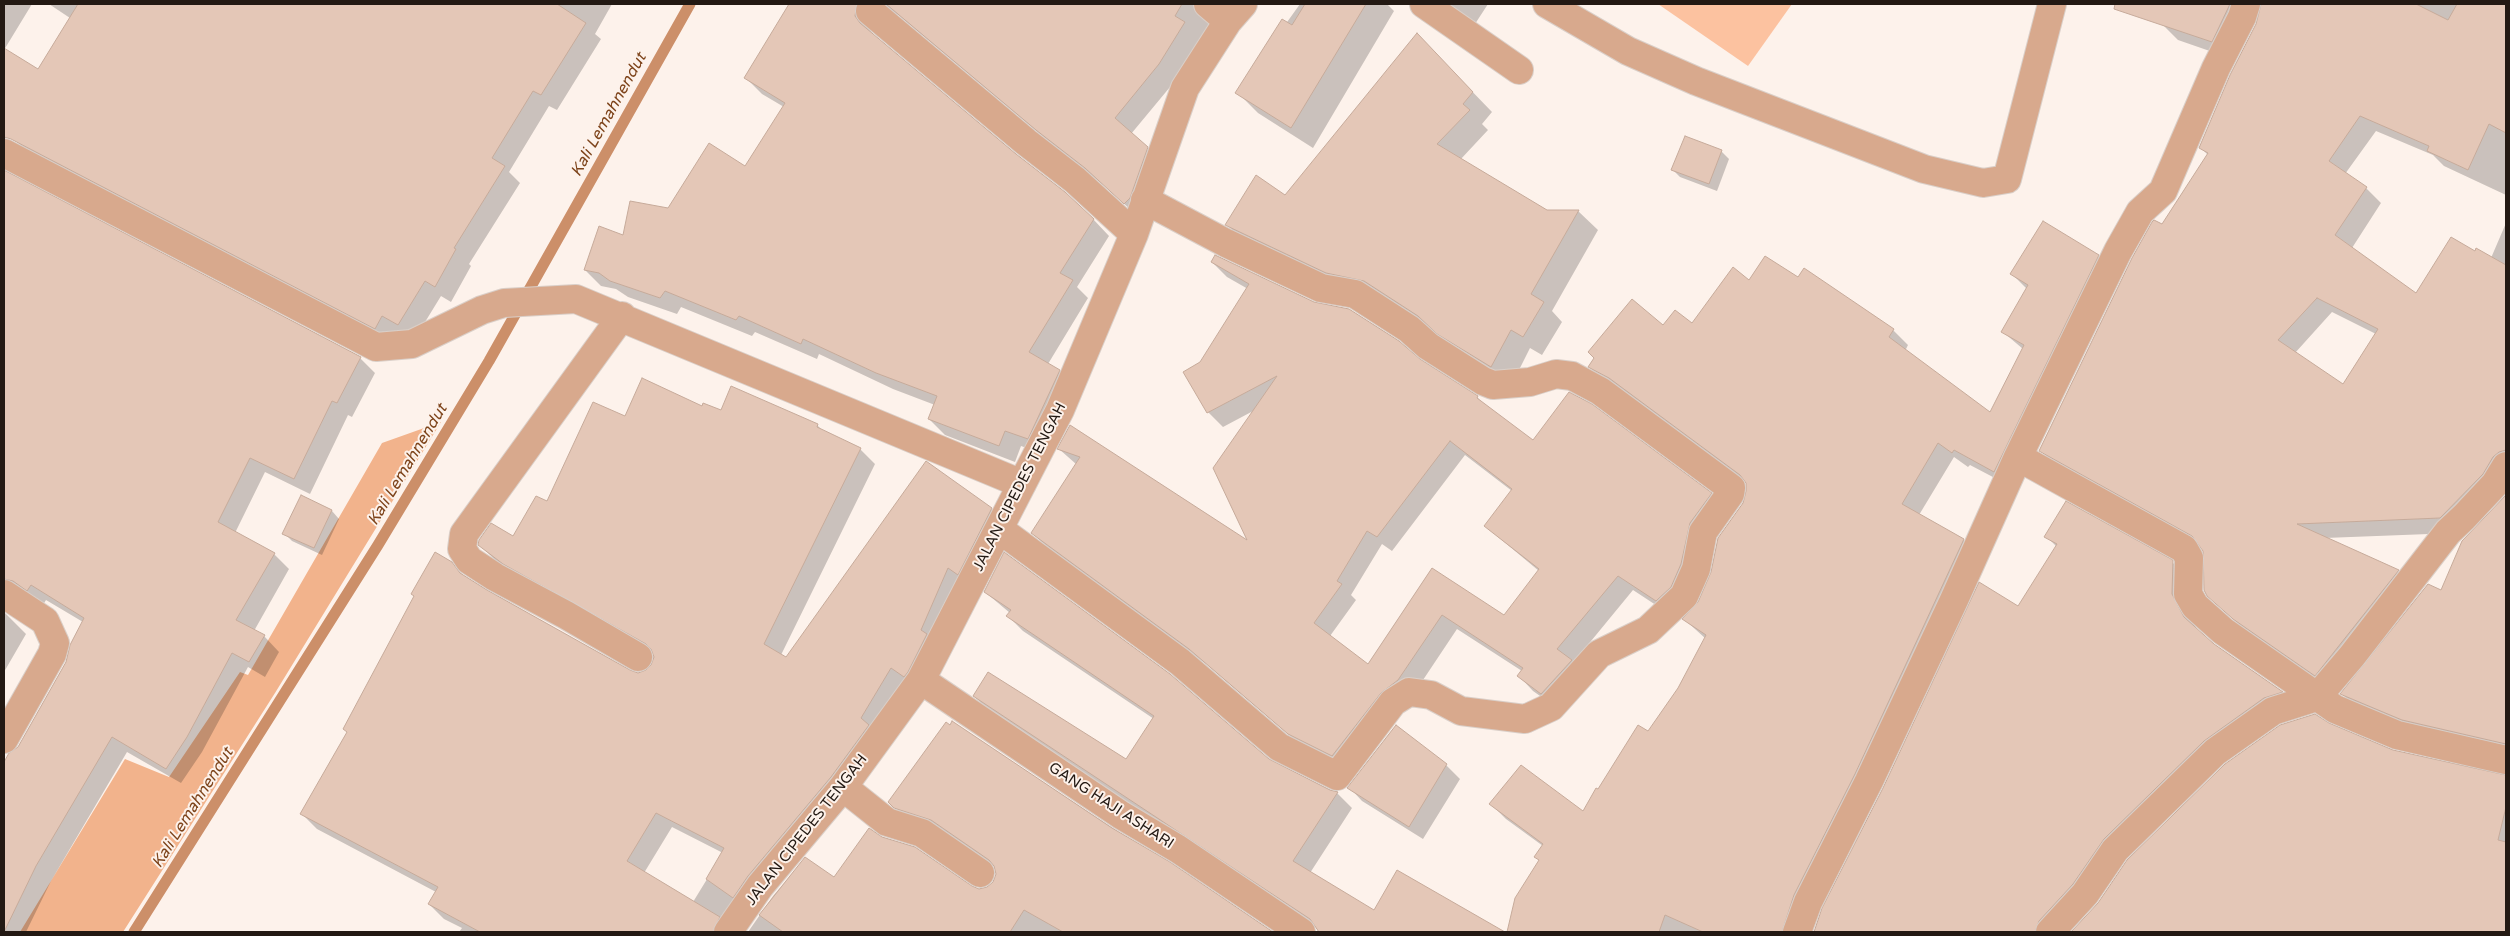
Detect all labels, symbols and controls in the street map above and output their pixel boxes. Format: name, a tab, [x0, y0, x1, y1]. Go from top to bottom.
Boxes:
water label: Kali Lemahnendut	[567, 50, 651, 180]
street label: JALAN CIPEDES TENGAH	[970, 400, 1070, 574]
water label: Kali Lemahnendut	[364, 401, 452, 529]
water label: Kali Lemahnendut	[148, 744, 238, 872]
street label: JALAN CIPEDES TENGAH	[742, 751, 872, 909]
street label: GANG HAJI ASHARI	[1045, 759, 1177, 853]

